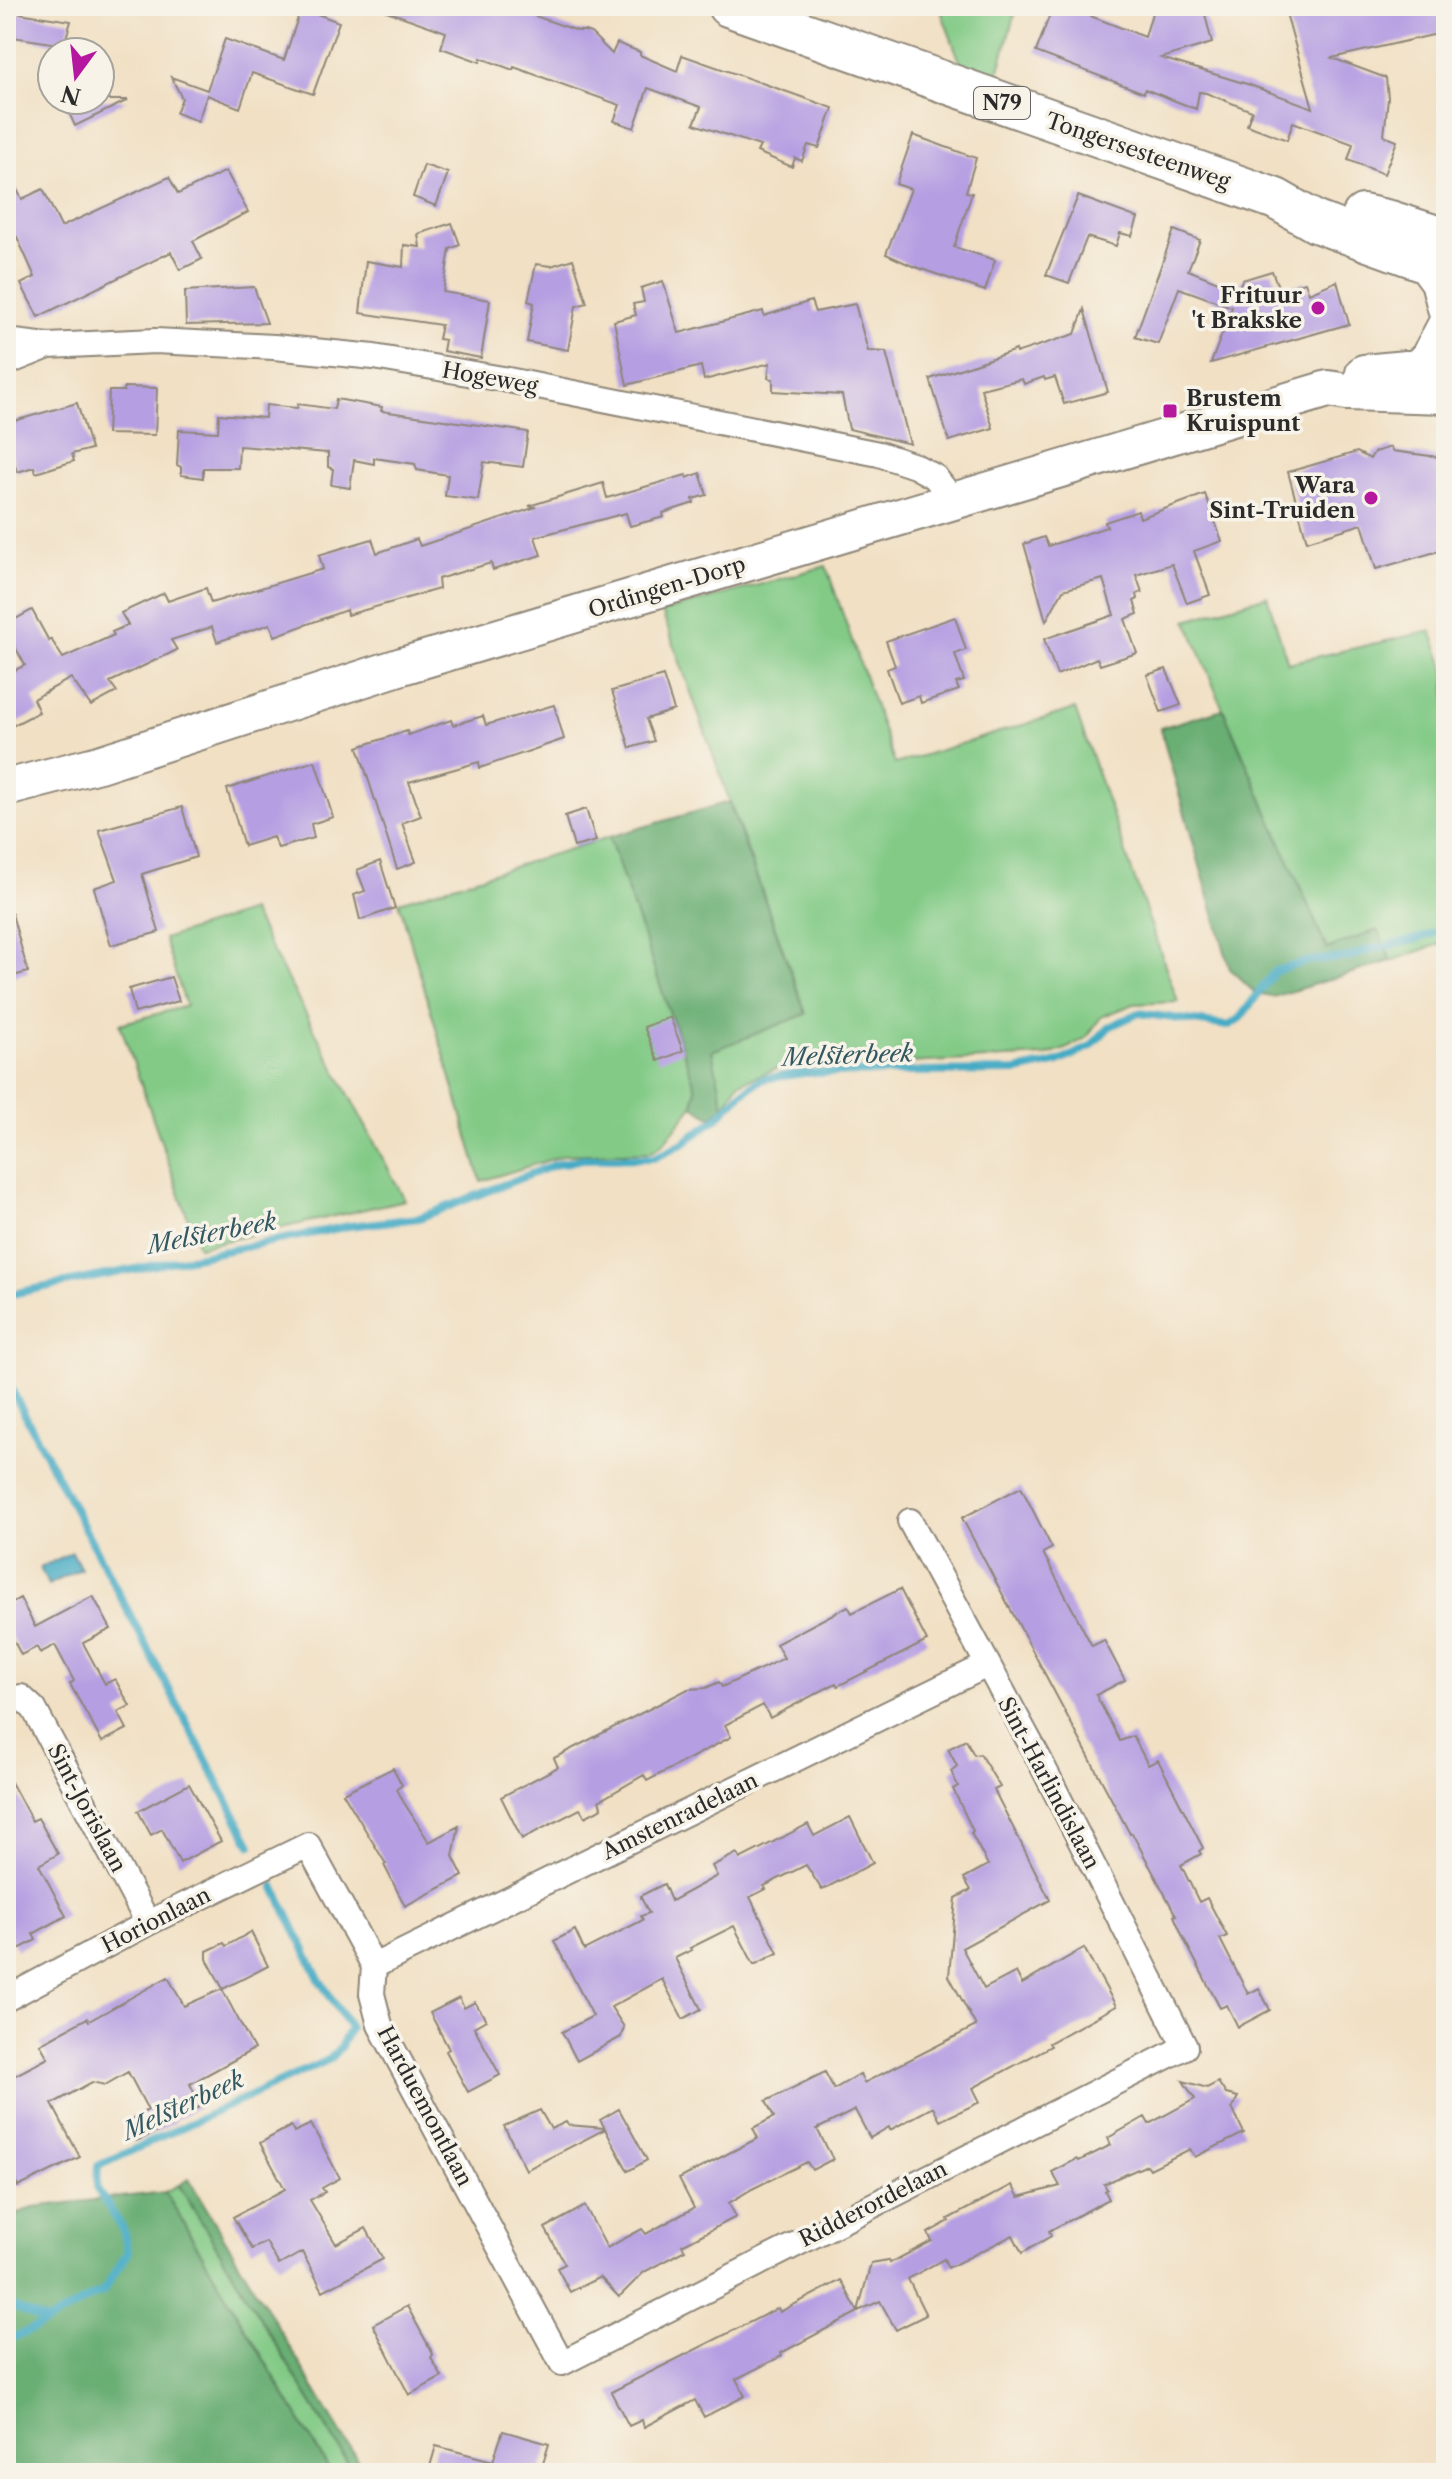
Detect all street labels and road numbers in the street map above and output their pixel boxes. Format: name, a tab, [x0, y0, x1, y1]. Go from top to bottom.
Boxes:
road number: N79	[974, 87, 1030, 119]
street label: Tongersesteenweg	[1042, 107, 1234, 195]
street label: Hogeweg	[440, 356, 540, 400]
street label: Ordingen-Dorp	[585, 550, 749, 624]
street label: Sint-Harlindislaan	[992, 1692, 1106, 1874]
street label: Sint-Jorislaan	[42, 1739, 132, 1877]
street label: Amstenradelaan	[597, 1766, 763, 1866]
street label: Horionlaan	[97, 1881, 215, 1959]
street label: Harduemontlaan	[371, 2021, 479, 2191]
street label: Ridderordelaan	[794, 2155, 952, 2253]

